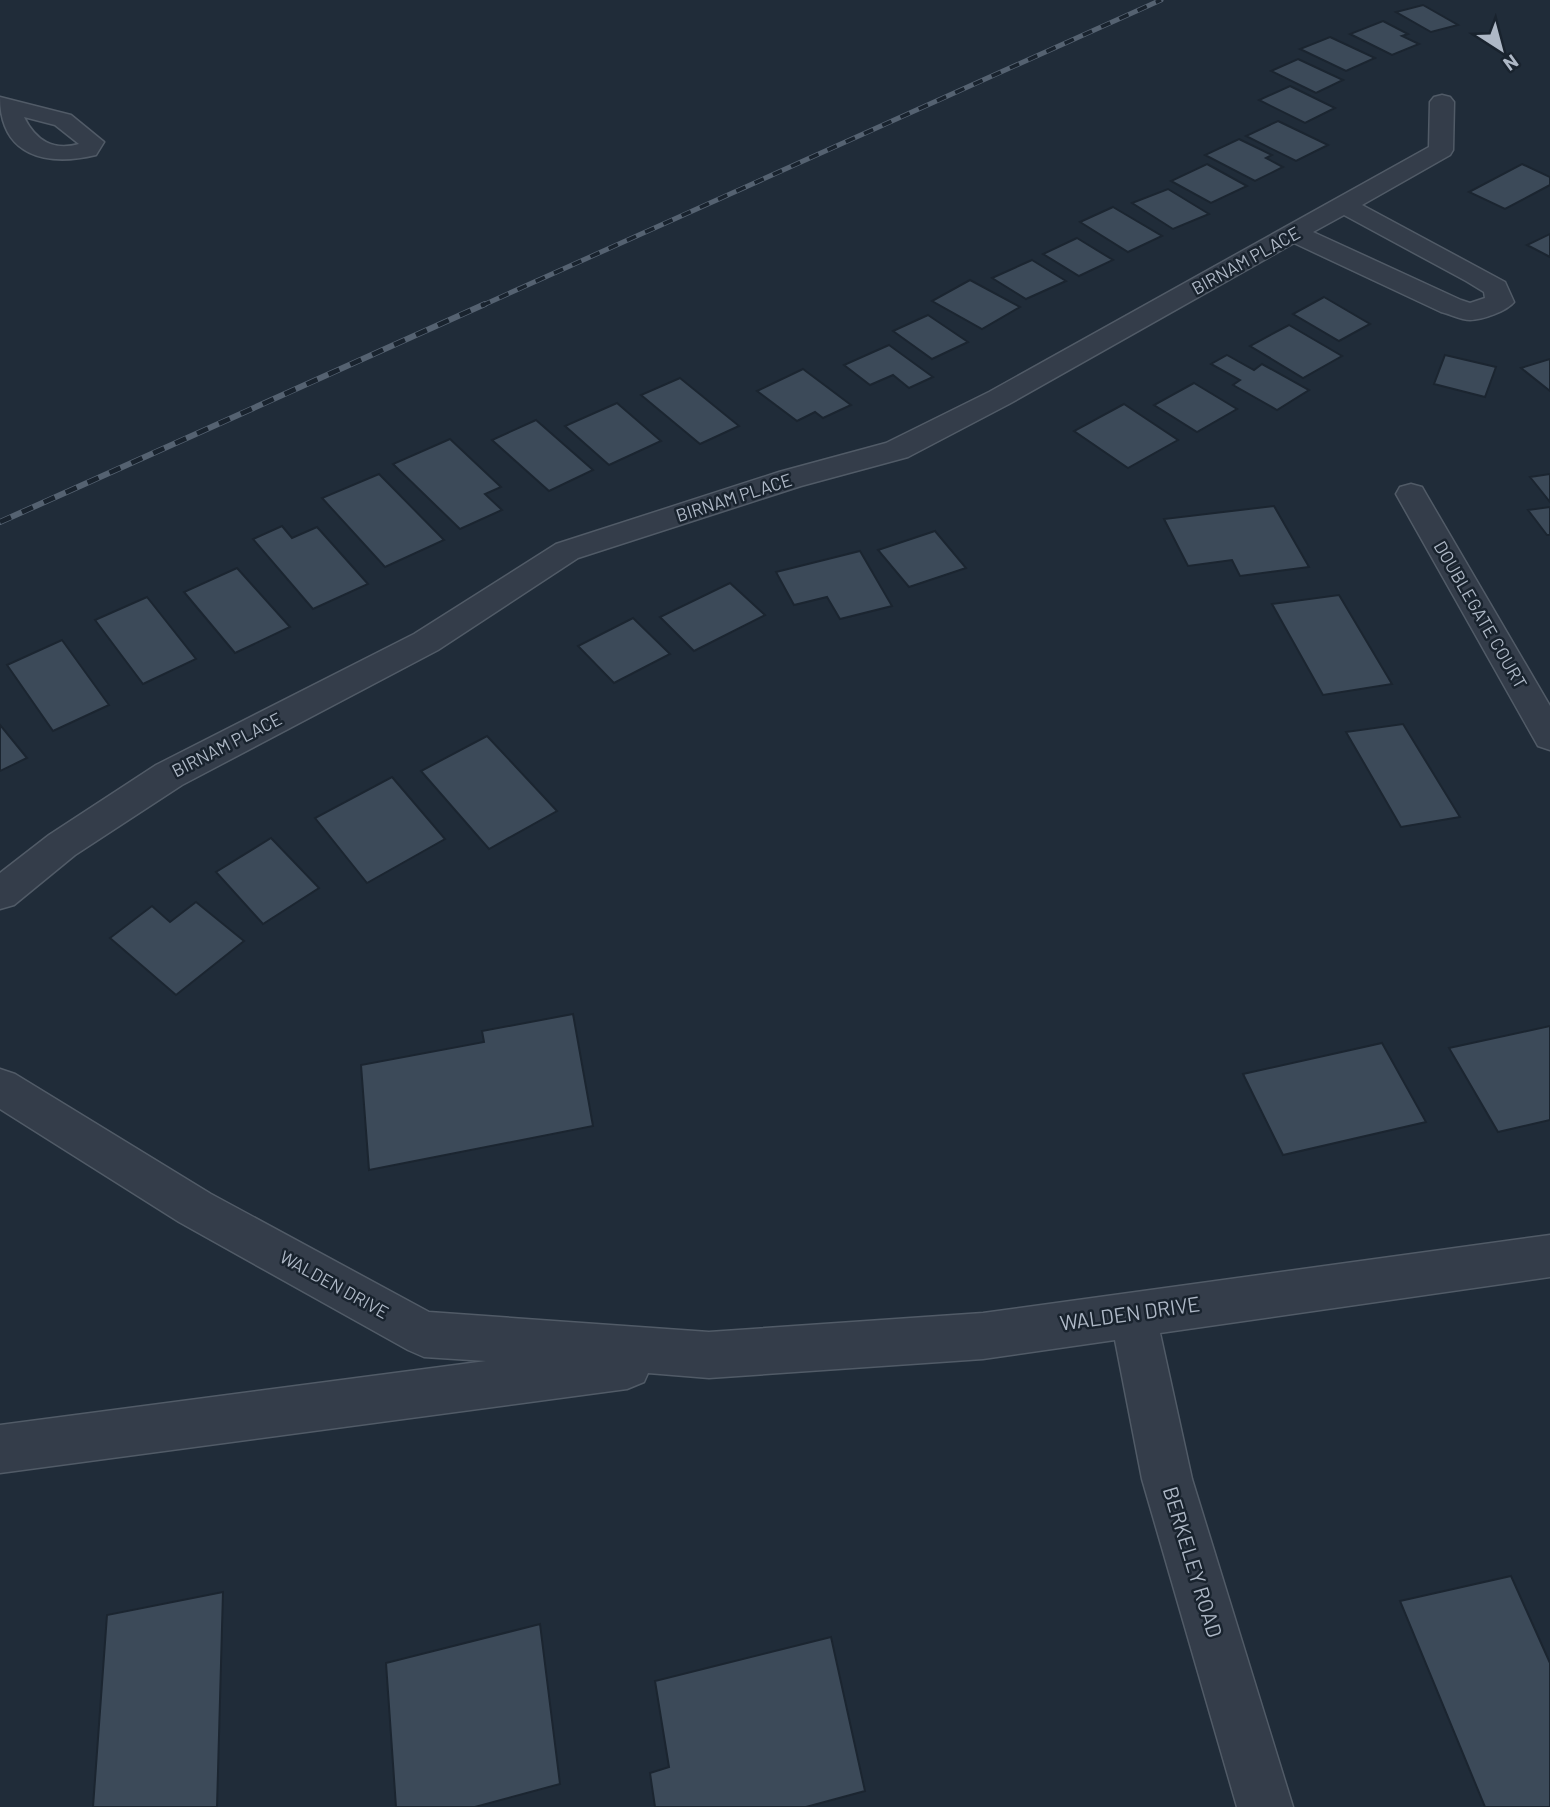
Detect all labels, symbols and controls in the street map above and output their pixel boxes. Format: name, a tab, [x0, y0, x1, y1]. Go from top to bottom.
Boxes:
north arrow	[1466, 14, 1536, 84]
text: N	[1499, 50, 1523, 76]
street label: BIRNAM PLACE	[1187, 221, 1304, 299]
street label: BIRNAM PLACE	[673, 468, 794, 526]
street label: DOUBLEGATE COURT	[1430, 537, 1532, 692]
street label: BIRNAM PLACE	[168, 707, 285, 781]
street label: WALDEN DRIVE	[276, 1245, 393, 1323]
street label: WALDEN DRIVE	[1058, 1290, 1201, 1335]
street label: BERKELEY ROAD	[1159, 1483, 1228, 1640]

